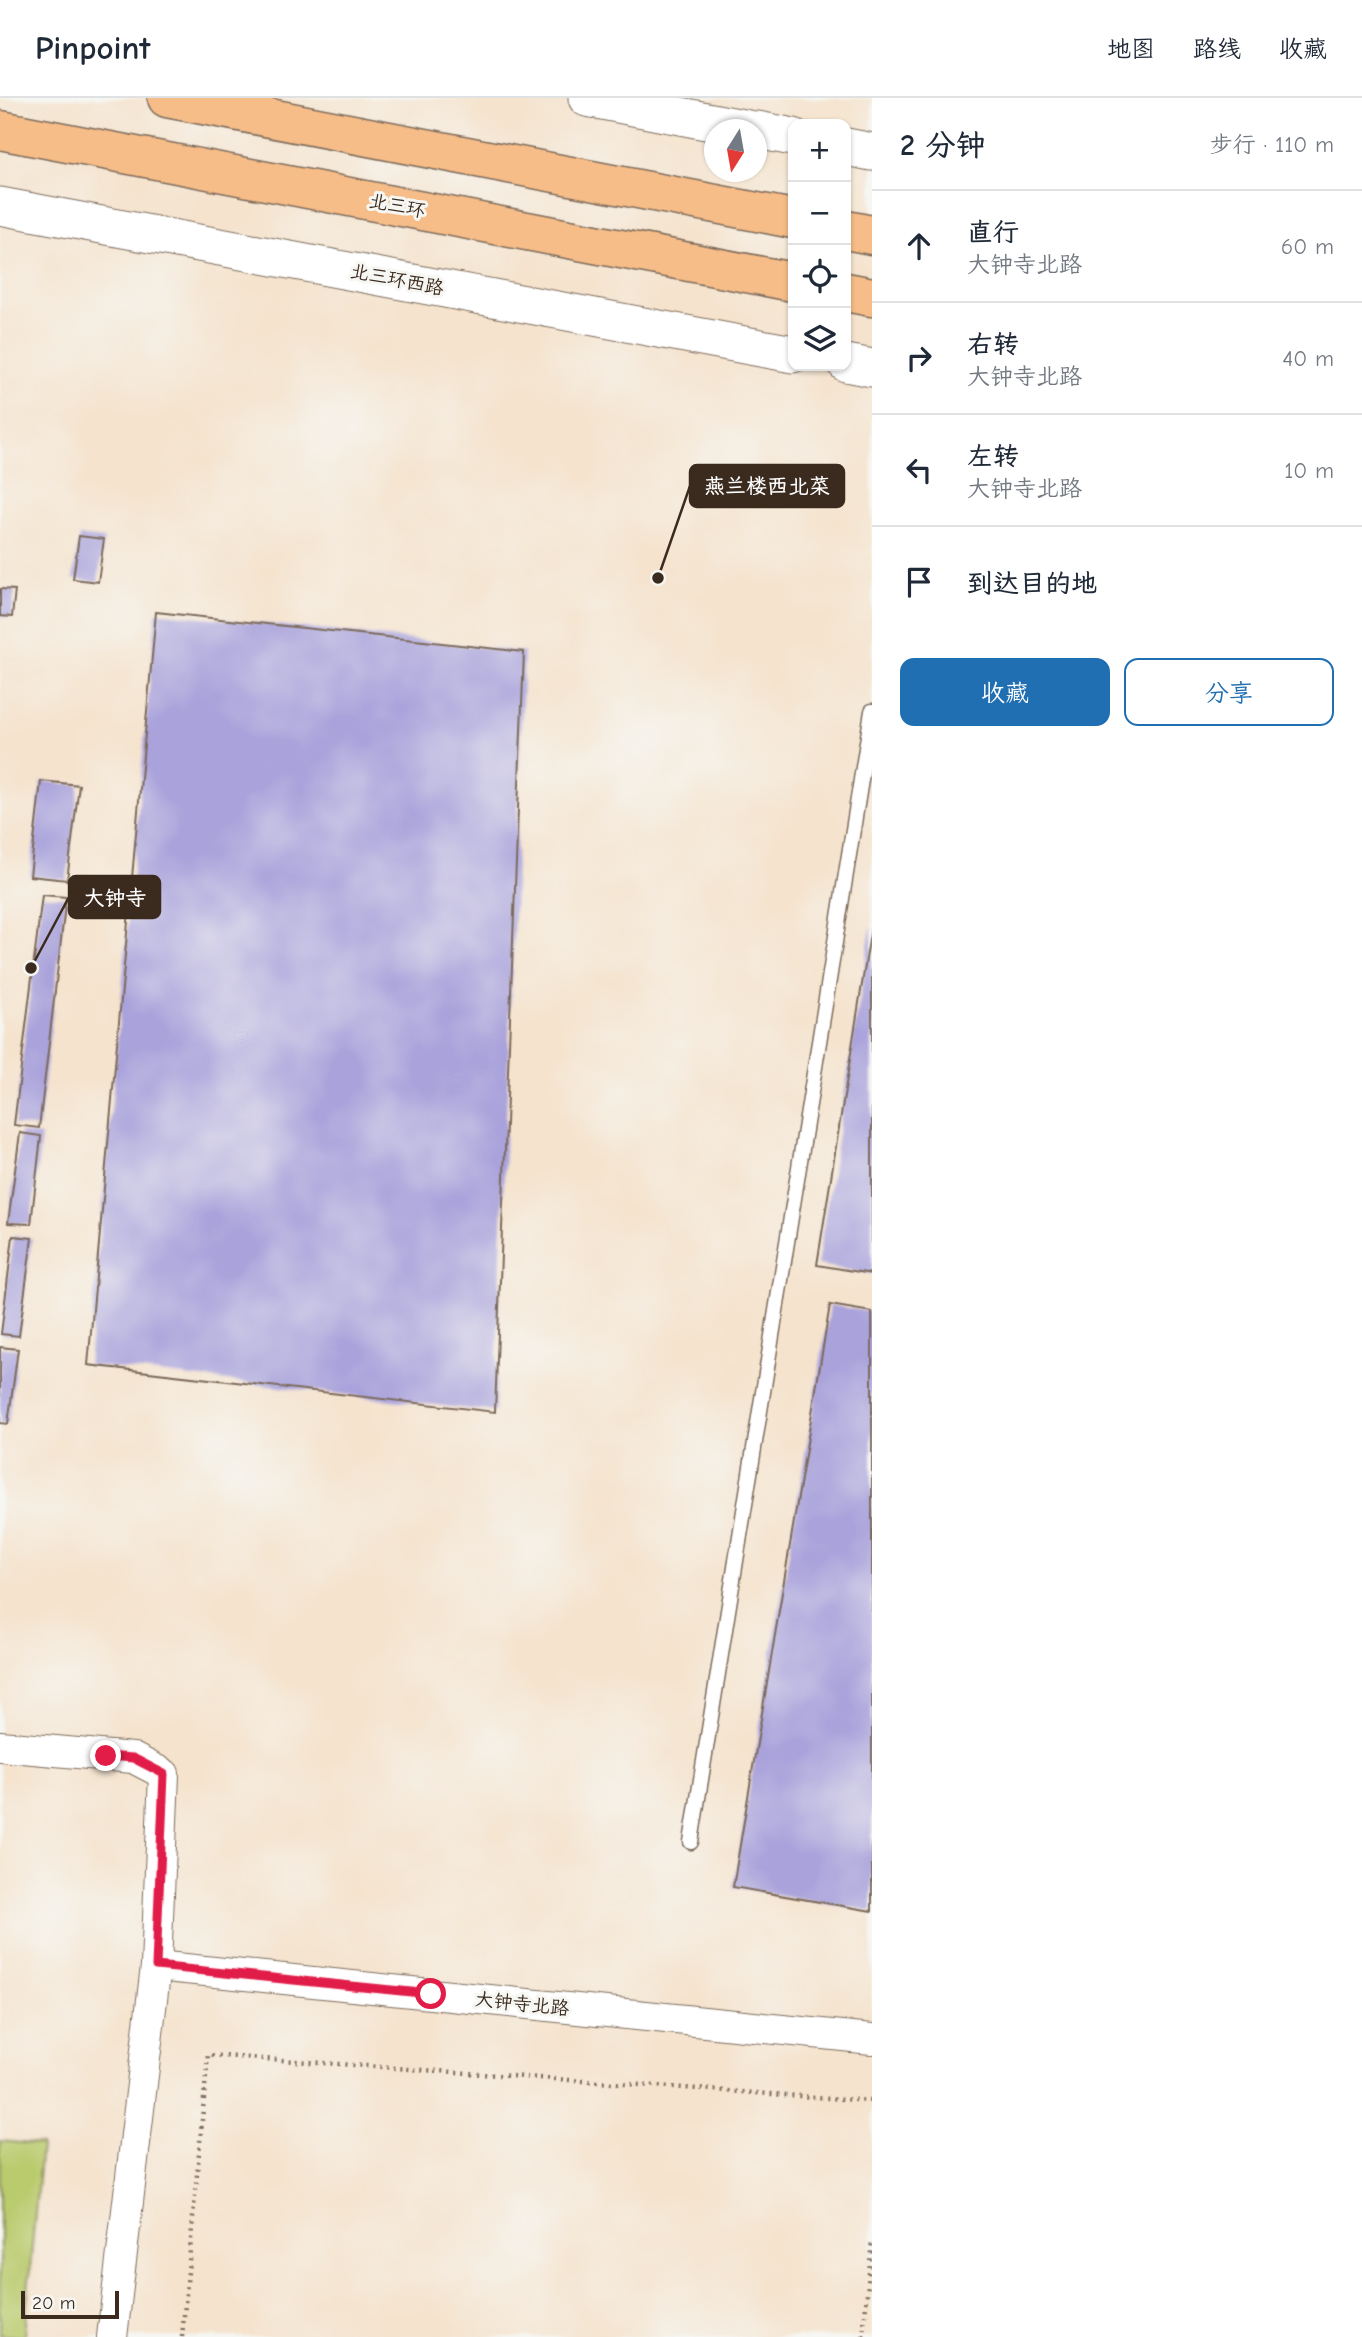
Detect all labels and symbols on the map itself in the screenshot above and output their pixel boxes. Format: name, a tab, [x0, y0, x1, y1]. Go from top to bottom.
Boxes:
north arrow	[704, 119, 767, 182]
street label: 北三环	[367, 190, 427, 222]
street label: 北三环西路	[348, 260, 446, 300]
callout: 燕兰楼西北菜	[690, 465, 844, 507]
text: 燕兰楼西北菜	[704, 474, 830, 498]
callout: 大钟寺	[69, 876, 160, 918]
text: 大钟寺	[84, 886, 147, 910]
route end	[90, 1740, 121, 1771]
route start	[415, 1978, 446, 2009]
street label: 大钟寺北路	[474, 1988, 570, 2020]
scale bar	[21, 2288, 119, 2320]

